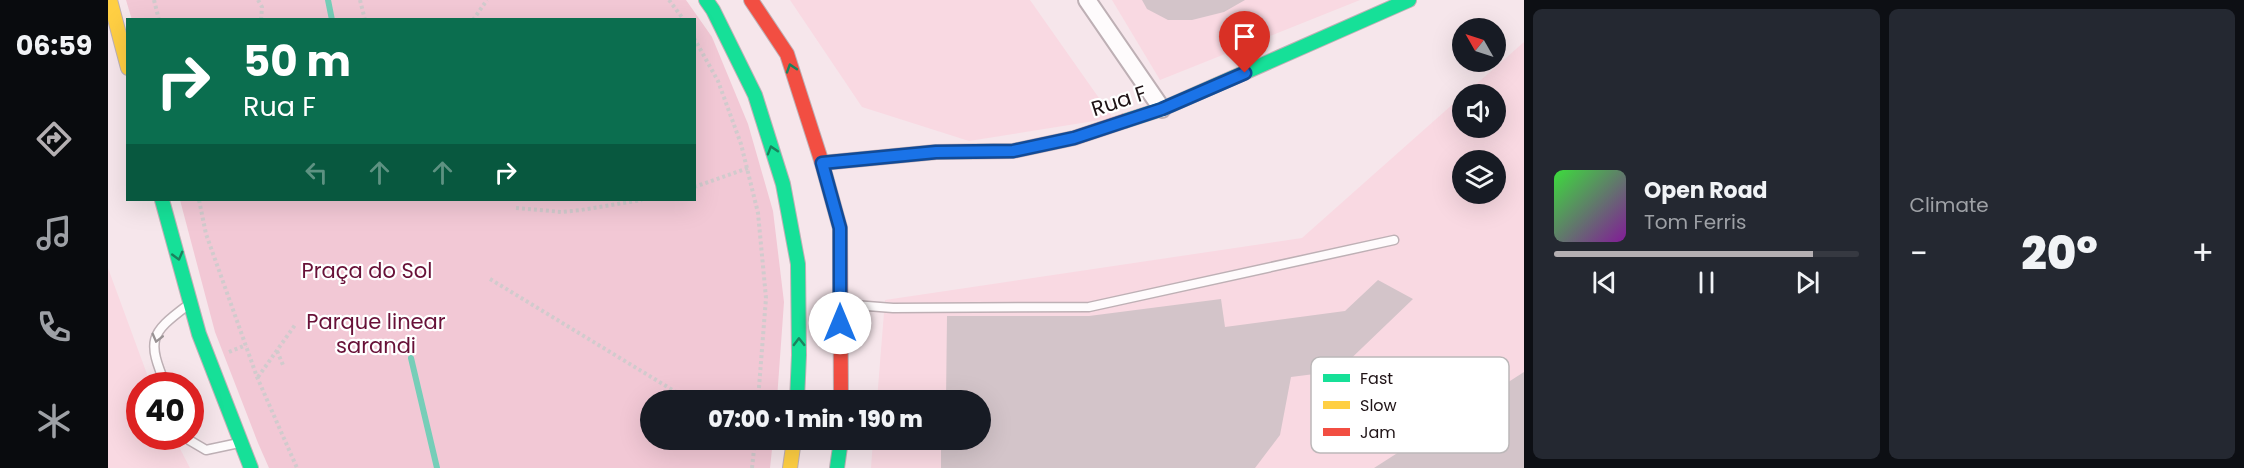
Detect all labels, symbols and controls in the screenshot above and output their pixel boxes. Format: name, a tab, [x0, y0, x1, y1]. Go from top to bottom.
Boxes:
pin	[1219, 11, 1270, 73]
north arrow	[1452, 18, 1506, 72]
map controls	[1452, 18, 1506, 204]
icon: arrive	[1228, 20, 1261, 53]
text: 06:59	[16, 27, 92, 64]
text: 50 m	[243, 32, 351, 91]
icon: right	[144, 42, 222, 120]
one-way arrow	[786, 63, 798, 74]
street label: Rua F	[1087, 78, 1150, 123]
button: sound	[1452, 84, 1506, 138]
text: Rua F	[243, 88, 316, 125]
icon: directions	[33, 118, 75, 160]
one-way arrow	[767, 145, 779, 156]
button: layers	[1452, 150, 1506, 204]
icon: left	[300, 156, 333, 189]
icon: ahead	[363, 156, 396, 189]
icon: ahead	[426, 156, 459, 189]
icon: right	[489, 156, 522, 189]
text: Open Road	[1644, 175, 1768, 206]
text: Climate	[1910, 191, 1989, 219]
text: Tom Ferris	[1644, 208, 1746, 236]
icon: music	[33, 212, 75, 254]
text: 20°	[2021, 222, 2098, 285]
text: −	[1910, 230, 1928, 277]
text: +	[2191, 230, 2214, 277]
one-way arrow	[171, 250, 183, 261]
park label: Praça do Sol	[302, 256, 432, 285]
icon: previous	[1588, 266, 1621, 299]
icon: pause	[1690, 266, 1723, 299]
icon: next	[1791, 266, 1824, 299]
position arrow	[808, 291, 872, 355]
icon: phone	[33, 306, 75, 348]
park label: Parque linear sarandi	[306, 307, 446, 360]
one-way arrow	[152, 333, 165, 343]
one-way arrow	[793, 338, 805, 347]
legend	[1311, 357, 1509, 453]
text: Fast	[1360, 367, 1393, 390]
speed limit sign: 40	[126, 372, 204, 450]
text: Slow	[1360, 394, 1397, 417]
icon: climate	[33, 400, 75, 442]
text: 07:00 · 1 min · 190 m	[708, 404, 923, 435]
text: Jam	[1360, 421, 1396, 444]

